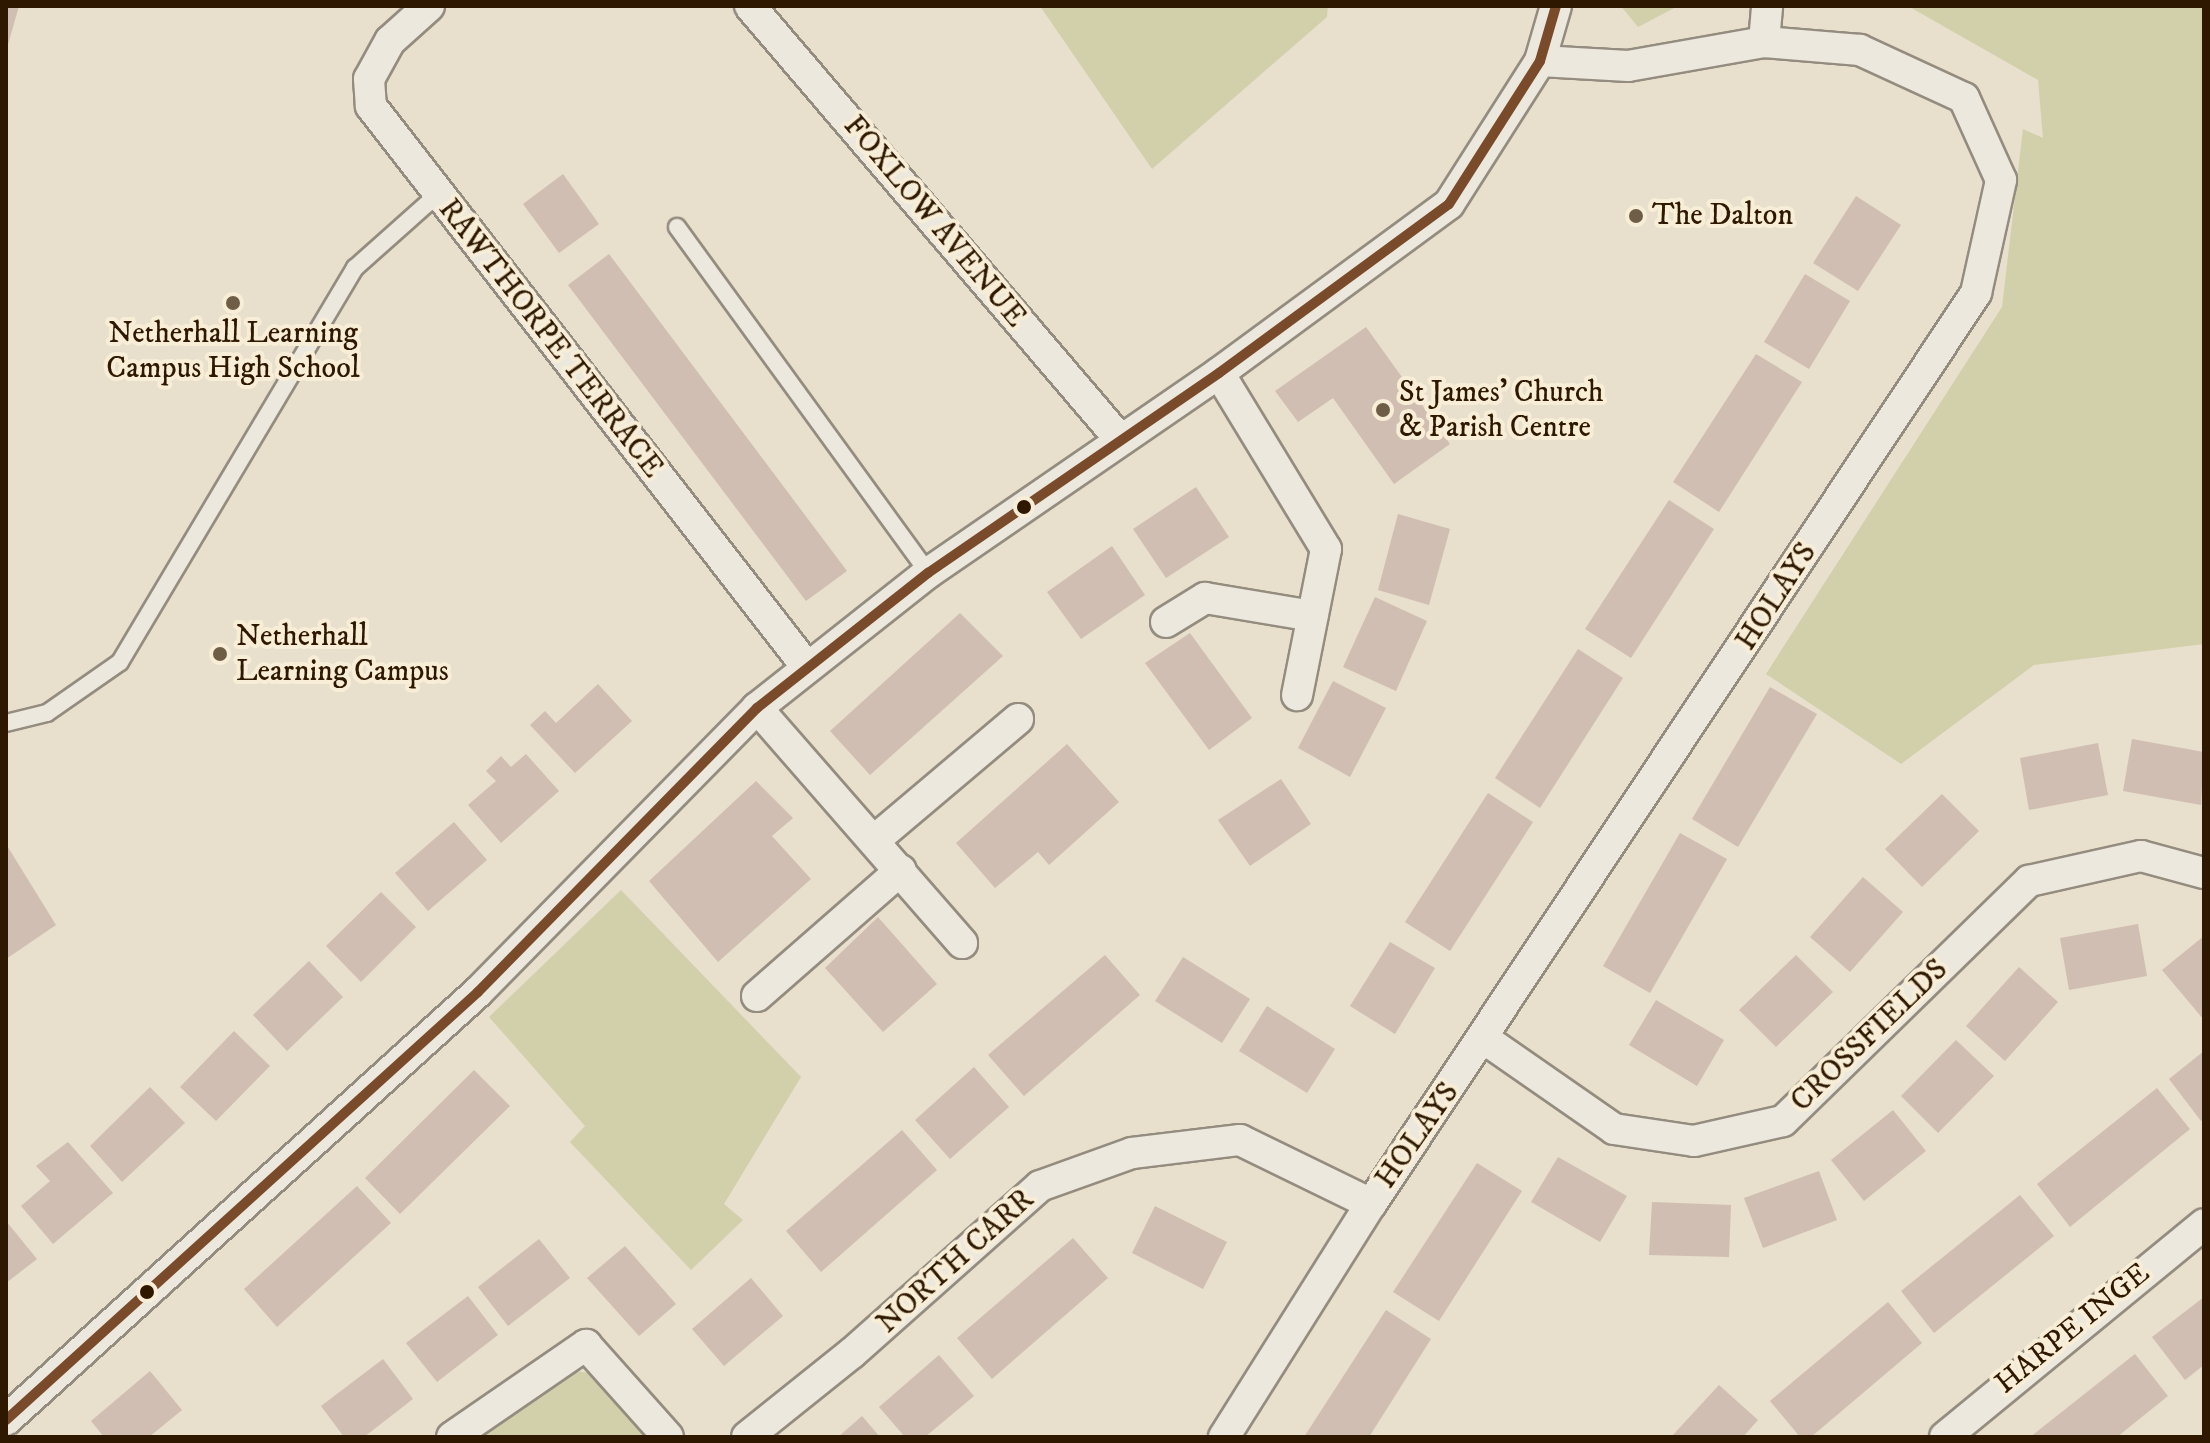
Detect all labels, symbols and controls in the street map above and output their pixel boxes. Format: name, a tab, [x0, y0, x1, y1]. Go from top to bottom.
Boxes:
street label: FOXLOW AVENUE	[835, 109, 1033, 335]
street label: RAWTHORPE TERRACE	[430, 192, 670, 486]
place label: The Dalton	[1652, 198, 1793, 234]
marker: The Dalton	[1627, 207, 1645, 225]
marker: Netherhall Learning Campus High School	[224, 294, 242, 312]
place label: Netherhall Learning Campus High School	[106, 316, 360, 386]
place label: St James' Church & Parish Centre	[1399, 375, 1604, 446]
marker: St James' Church & Parish Centre	[1374, 401, 1392, 419]
unlabelled marker	[1016, 499, 1032, 515]
street label: HOLAYS	[1729, 536, 1825, 658]
place label: Netherhall Learning Campus	[236, 619, 449, 690]
marker: Netherhall Learning Campus	[211, 645, 229, 663]
street label: CROSSFIELDS	[1784, 952, 1956, 1120]
street label: HOLAYS	[1369, 1076, 1467, 1196]
street label: NORTH CARR	[870, 1182, 1042, 1342]
street label: HARPE INGE	[1989, 1256, 2157, 1402]
unlabelled marker	[139, 1284, 155, 1300]

